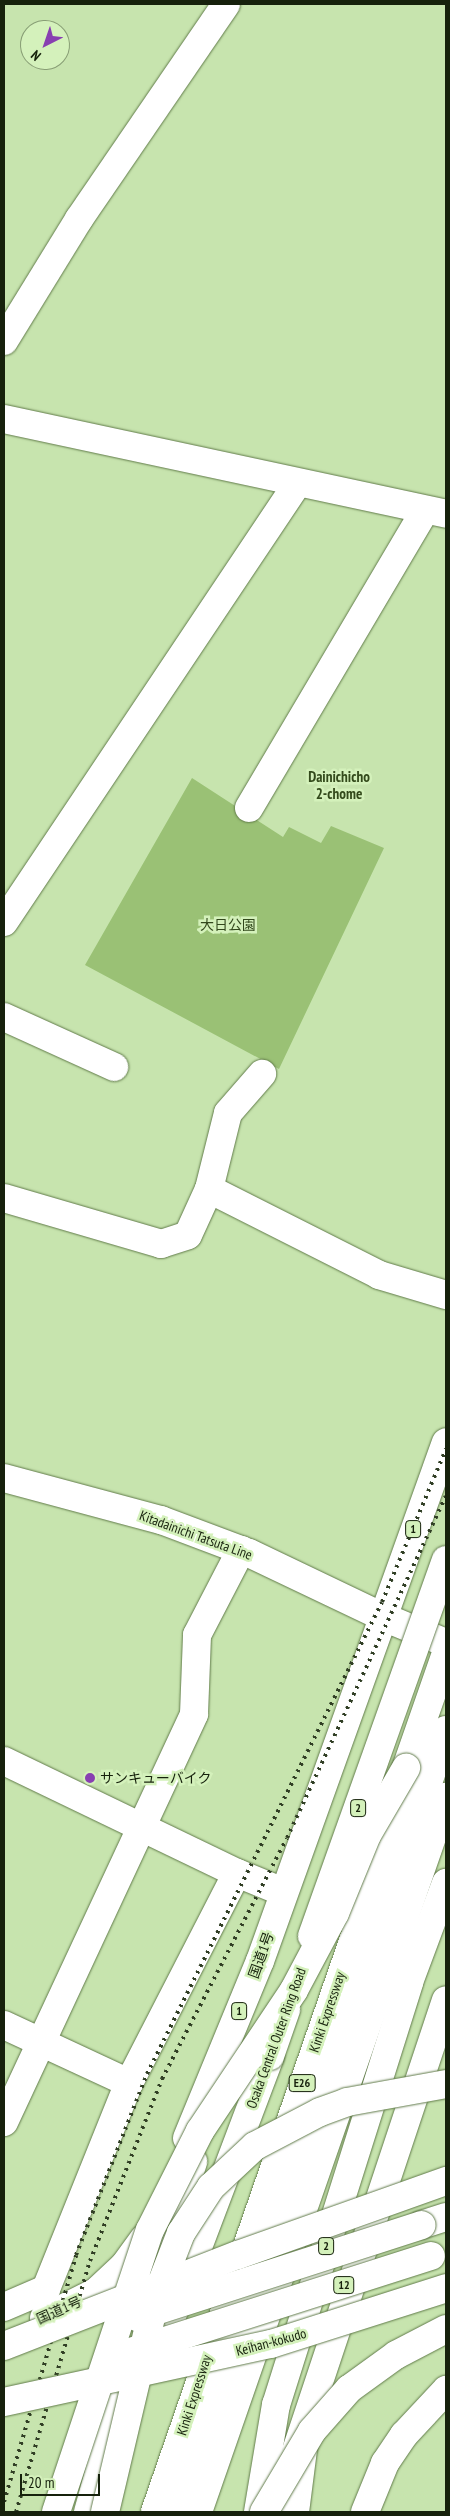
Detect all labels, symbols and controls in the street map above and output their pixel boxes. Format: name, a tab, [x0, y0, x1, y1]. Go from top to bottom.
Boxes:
north arrow	[20, 20, 70, 70]
text: N	[27, 46, 45, 65]
district label: Dainichicho 2-chome	[308, 767, 370, 802]
park label: 大日公園	[200, 917, 256, 933]
street label: Kitadainichi Tatsuta Line	[137, 1507, 255, 1563]
road number: 1	[404, 1520, 422, 1538]
place label: サンキューバイク	[100, 1770, 212, 1786]
marker: サンキューバイク	[84, 1772, 96, 1784]
road number: 2	[349, 1799, 367, 1818]
street label: 国道1号	[245, 1929, 277, 1981]
street label: Osaka Central Outer Ring Road	[243, 1965, 309, 2111]
street label: Kinki Expressway	[305, 1970, 349, 2054]
road number: 1	[230, 2002, 248, 2020]
road number: E26	[288, 2074, 316, 2092]
road number: 2	[317, 2236, 335, 2256]
road number: 12	[333, 2276, 355, 2294]
street label: 国道1号	[34, 2293, 84, 2327]
street label: Keihan-kokudo	[234, 2325, 308, 2359]
street label: Kinki Expressway	[173, 2353, 215, 2437]
scale bar	[22, 2464, 102, 2496]
text: 20 m	[28, 2473, 54, 2492]

